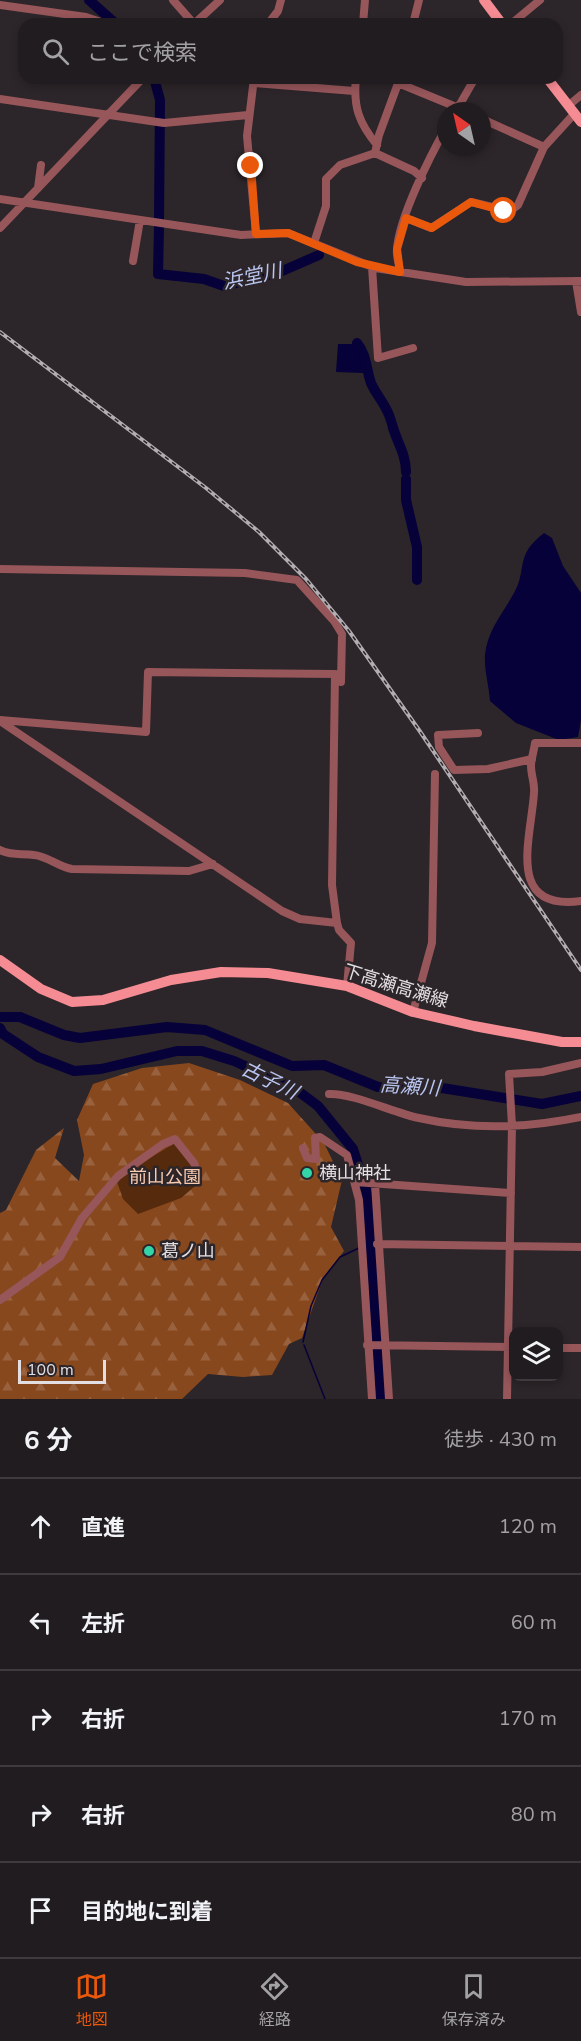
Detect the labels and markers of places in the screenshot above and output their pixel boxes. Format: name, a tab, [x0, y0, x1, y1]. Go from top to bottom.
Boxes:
place label: 横山神社	[319, 1161, 391, 1185]
marker: 横山神社	[300, 1166, 314, 1180]
place label: 葛ノ山	[161, 1239, 215, 1263]
marker: 葛ノ山	[142, 1244, 156, 1258]

